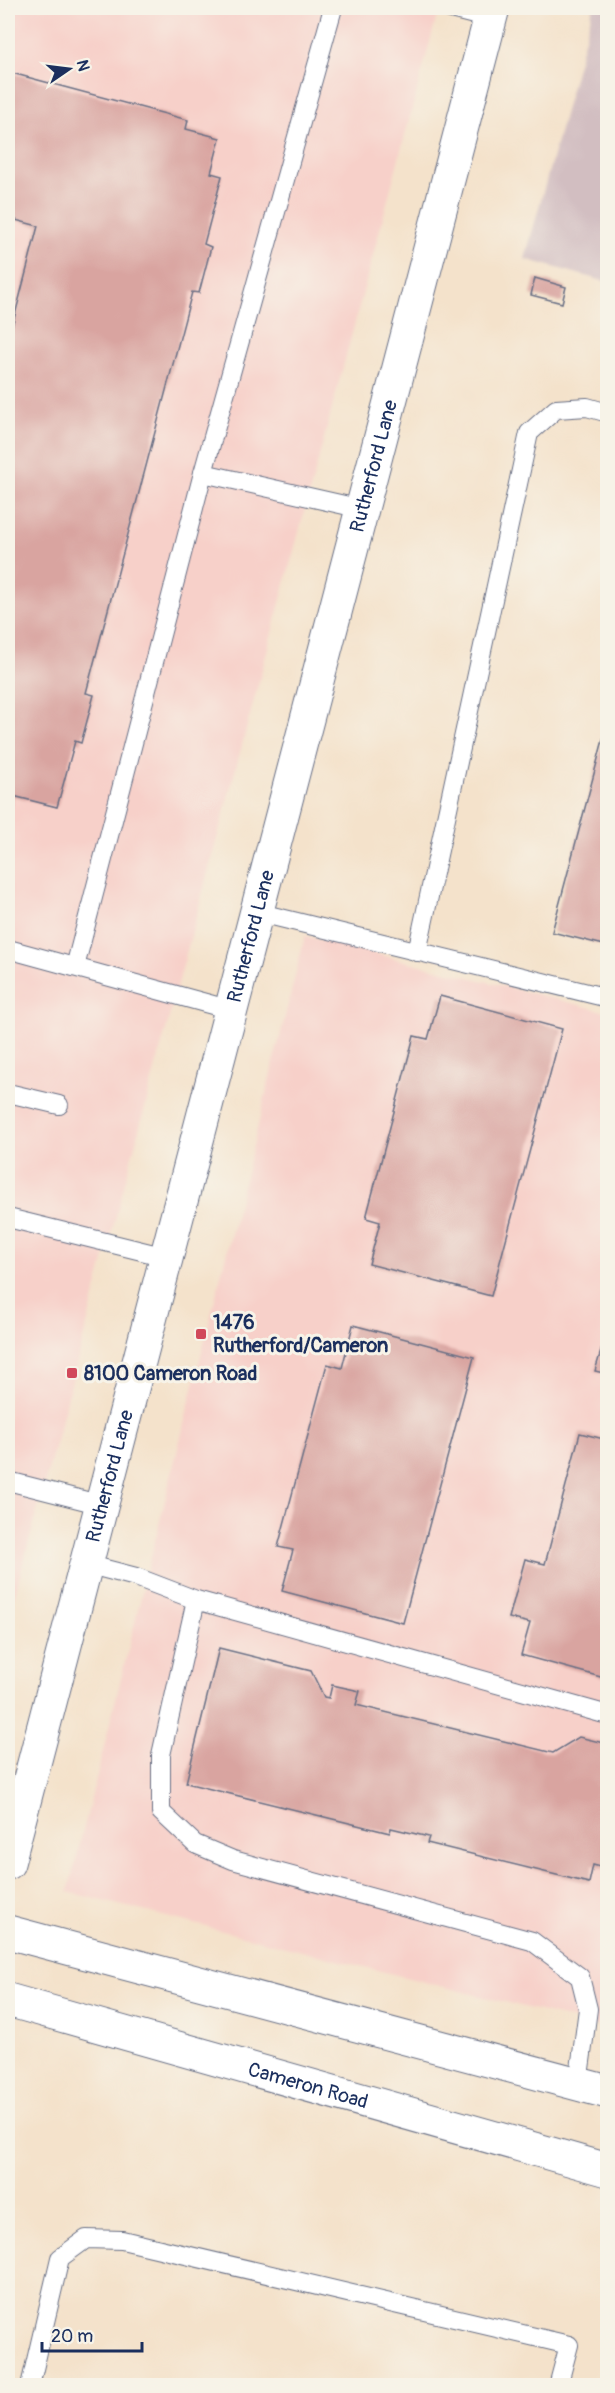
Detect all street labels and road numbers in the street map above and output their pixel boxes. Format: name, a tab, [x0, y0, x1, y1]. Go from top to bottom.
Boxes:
street label: Rutherford Lane	[344, 397, 403, 535]
street label: Rutherford Lane	[221, 867, 280, 1005]
street label: Rutherford Lane	[80, 1407, 138, 1545]
street label: Cameron Road	[245, 2056, 371, 2114]

